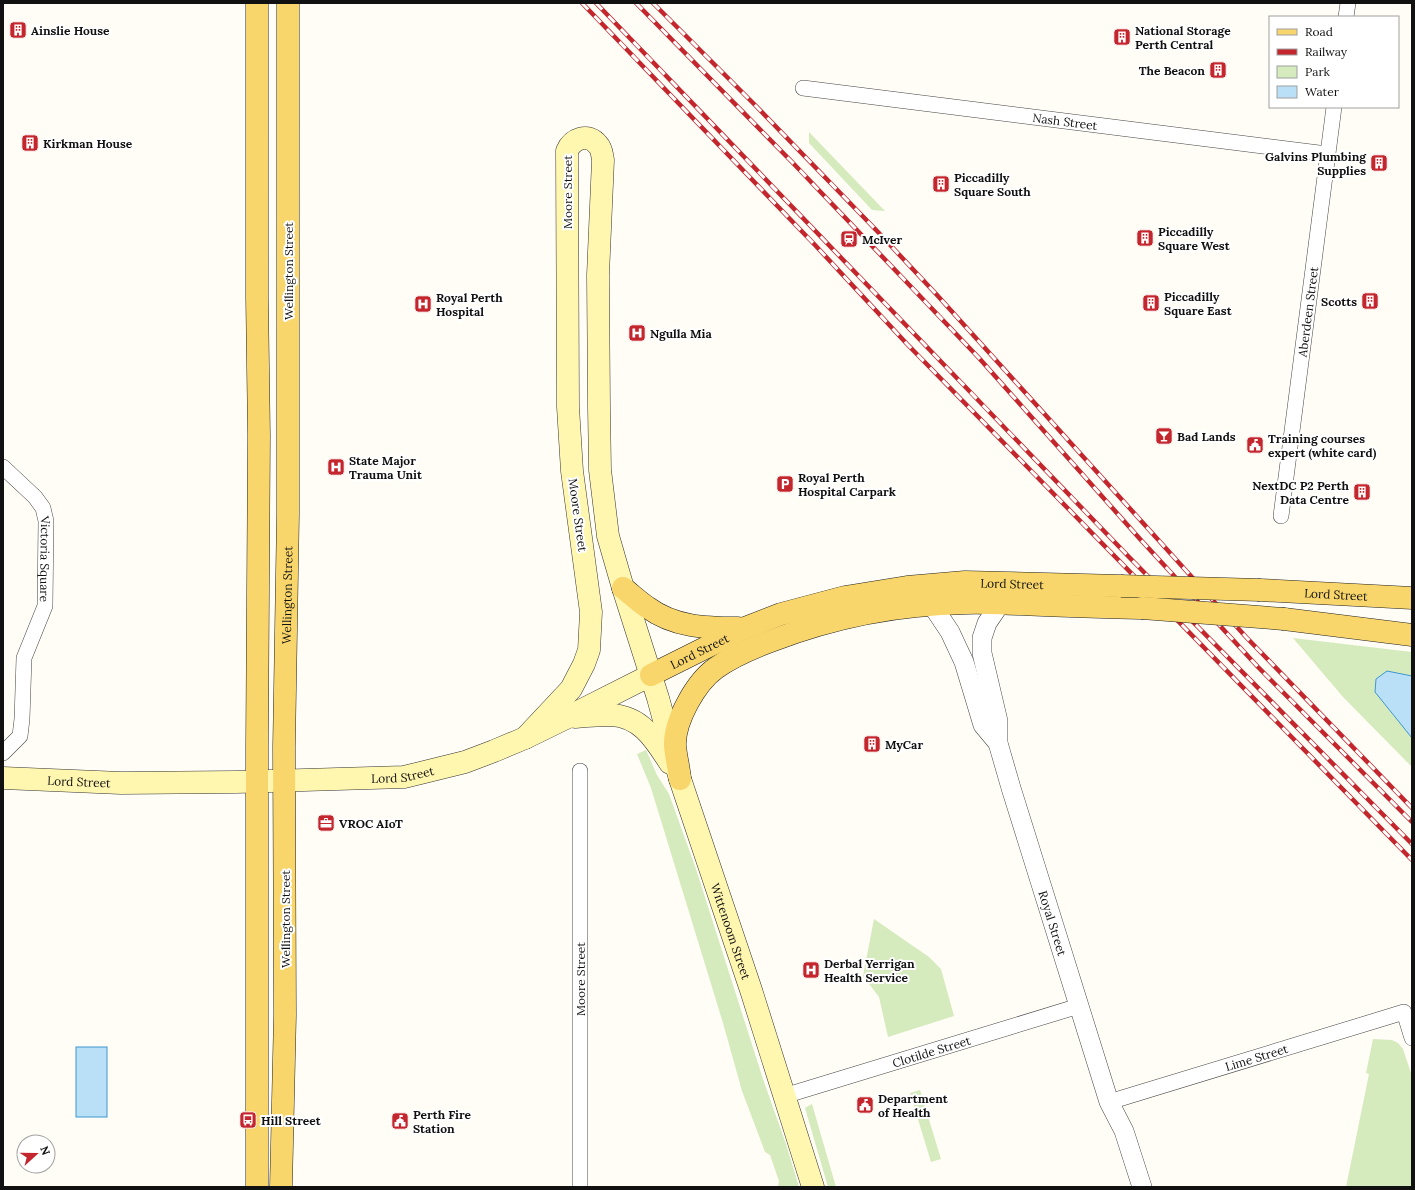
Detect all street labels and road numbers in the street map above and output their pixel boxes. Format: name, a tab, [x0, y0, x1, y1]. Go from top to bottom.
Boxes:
street label: Nash Street	[1032, 109, 1099, 133]
street label: Moore Street	[560, 155, 575, 229]
street label: Wellington Street	[281, 222, 296, 320]
street label: Aberdeen Street	[1294, 265, 1321, 359]
street label: Moore Street	[565, 477, 591, 553]
street label: Victoria Square	[37, 514, 54, 603]
street label: Wellington Street	[278, 546, 295, 644]
street label: Lord Street	[980, 575, 1044, 592]
street label: Lord Street	[1304, 585, 1368, 603]
street label: Lord Street	[668, 630, 731, 672]
street label: Lord Street	[371, 762, 436, 785]
street label: Lord Street	[47, 772, 111, 790]
street label: Wellington Street	[278, 870, 293, 968]
street label: Wittenoom Street	[708, 881, 754, 981]
street label: Royal Street	[1036, 889, 1070, 958]
street label: Moore Street	[573, 942, 588, 1016]
street label: Clotilde Street	[890, 1032, 973, 1070]
street label: Lime Street	[1223, 1040, 1290, 1074]

